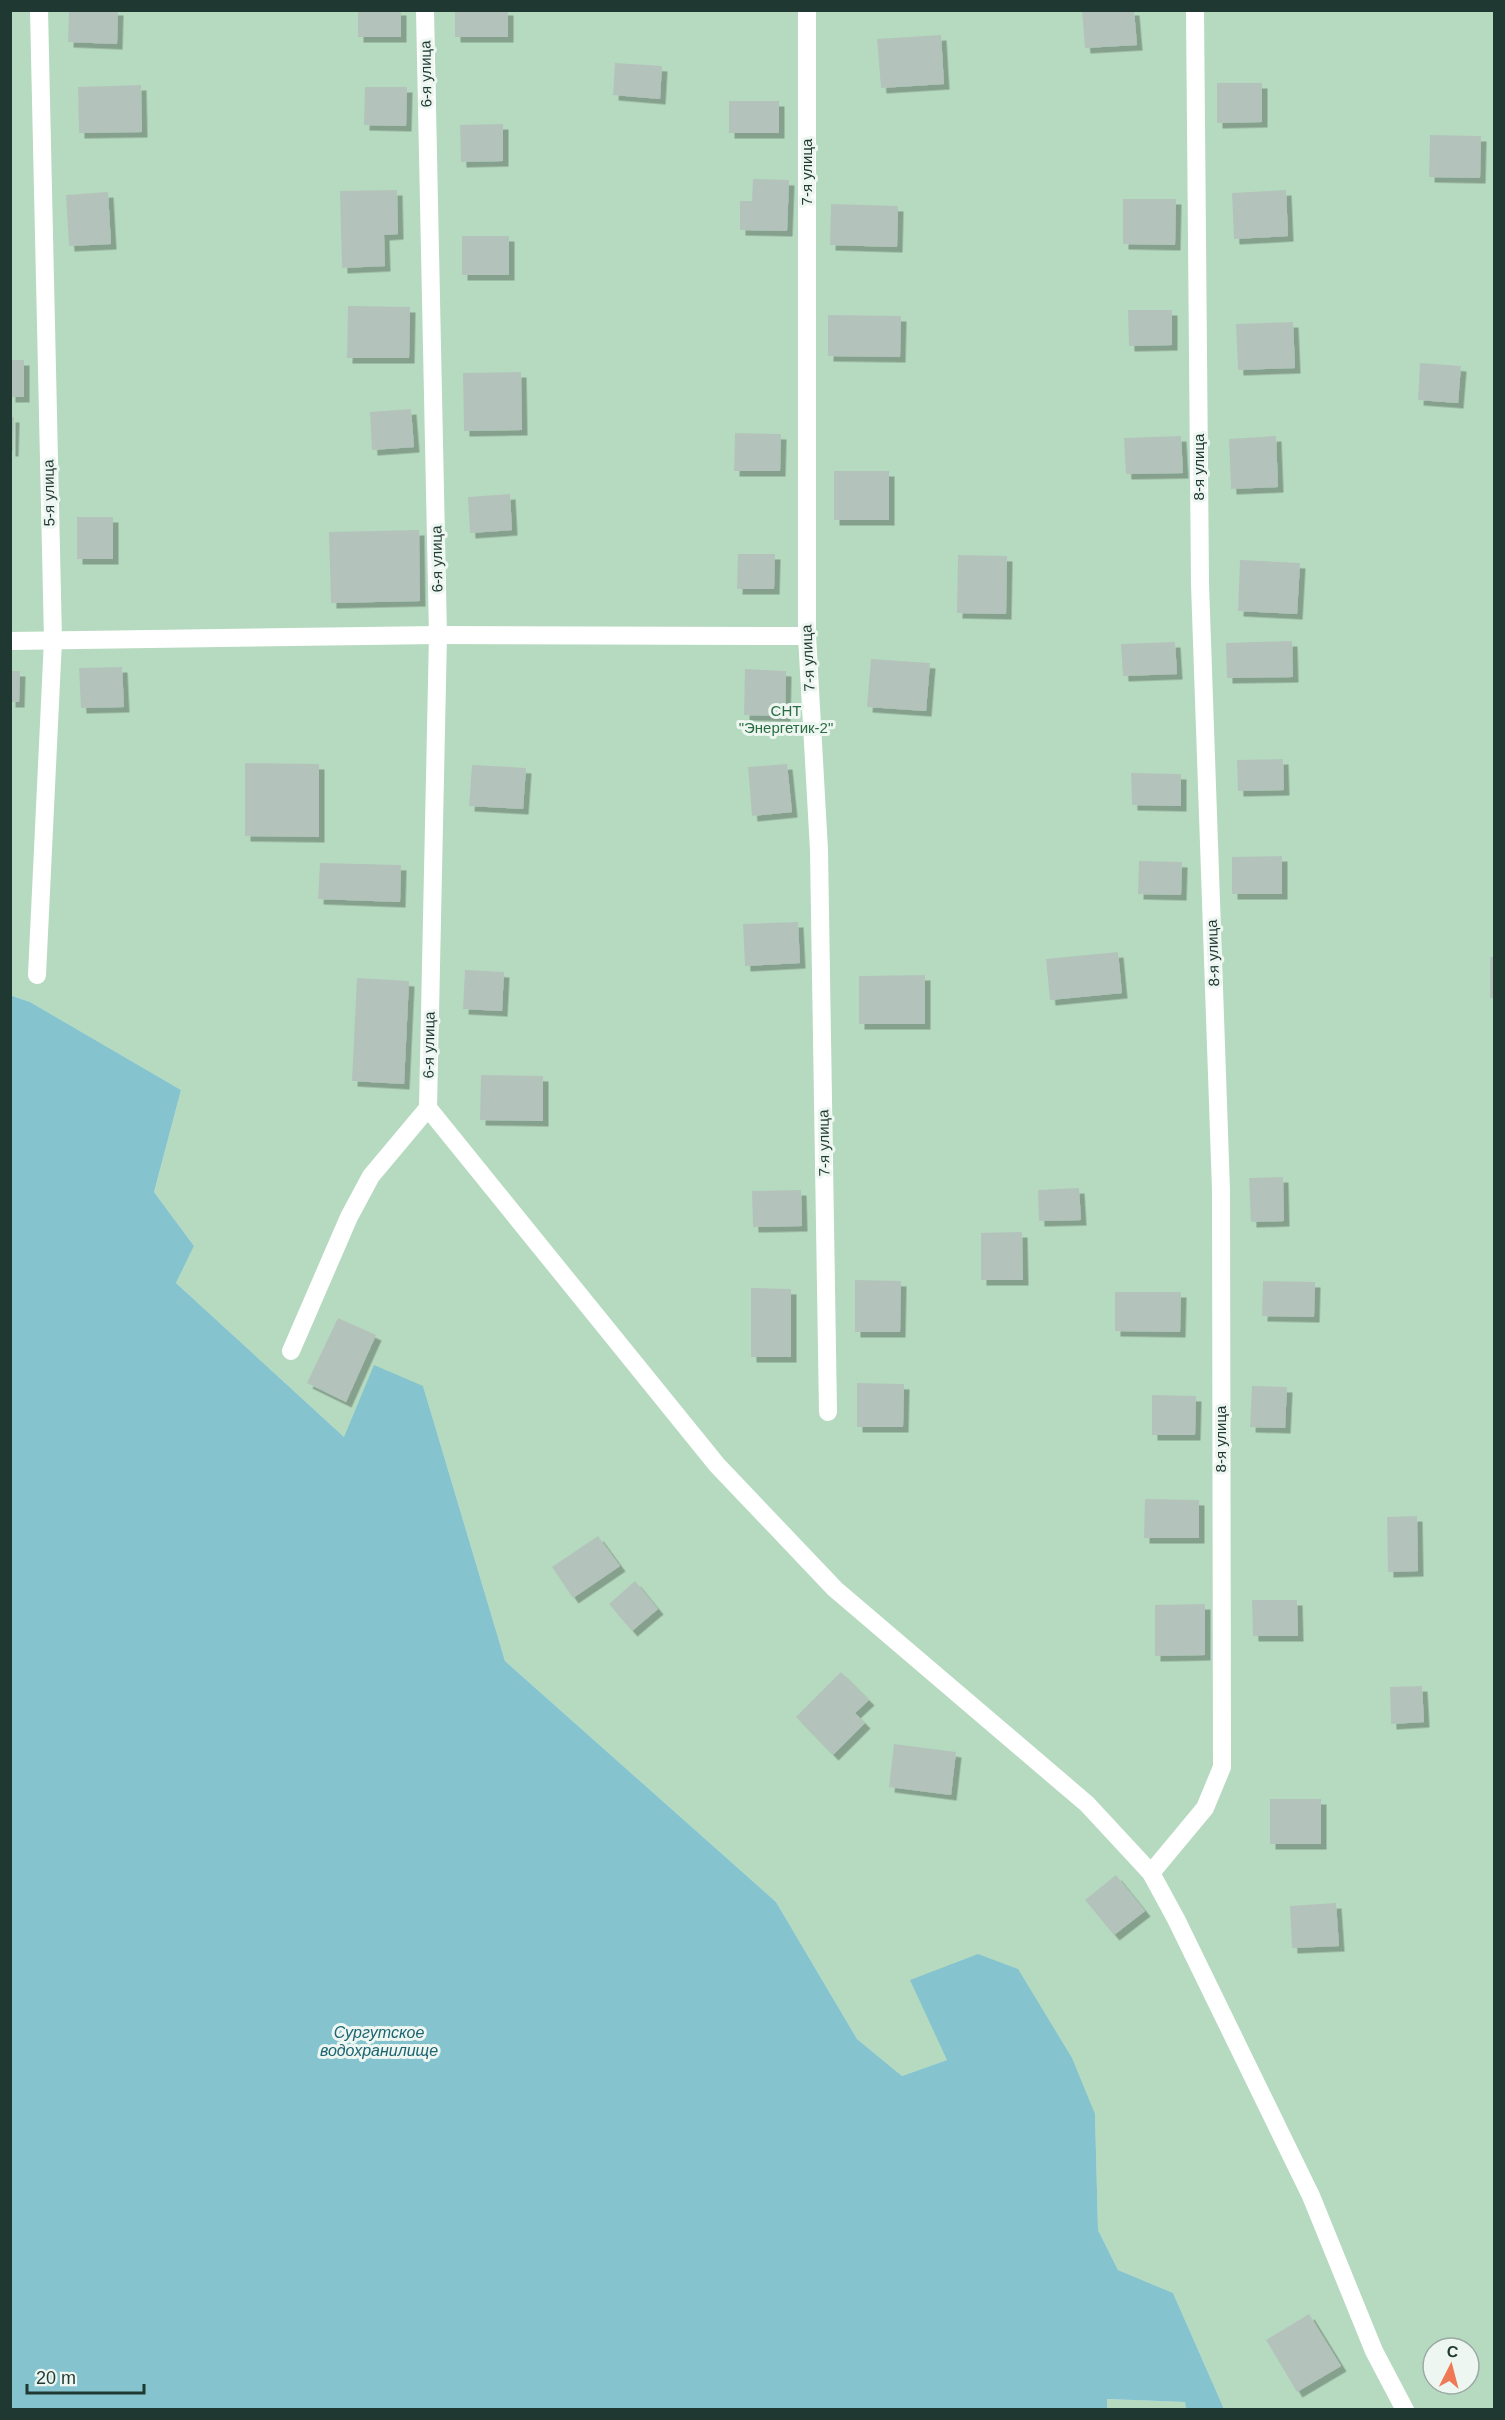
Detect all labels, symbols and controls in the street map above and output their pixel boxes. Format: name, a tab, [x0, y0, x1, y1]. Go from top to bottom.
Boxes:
street label: 6-я улица	[416, 40, 435, 108]
street label: 7-я улица	[798, 138, 815, 205]
street label: 8-я улица	[1190, 433, 1207, 500]
street label: 5-я улица	[39, 459, 58, 527]
street label: 6-я улица	[427, 525, 446, 593]
street label: 7-я улица	[797, 624, 818, 692]
park label: СHТ "Энергетик-2"	[739, 702, 833, 736]
street label: 8-я улица	[1203, 919, 1222, 987]
street label: 6-я улица	[419, 1011, 438, 1079]
street label: 7-я улица	[814, 1109, 833, 1177]
street label: 8-я улица	[1212, 1405, 1229, 1472]
water label: Сургутское водохранилище	[320, 2024, 438, 2059]
north arrow	[1421, 2336, 1481, 2396]
text: С	[1446, 2343, 1460, 2361]
scale bar	[27, 2357, 144, 2395]
text: 20 m	[36, 2368, 76, 2388]

